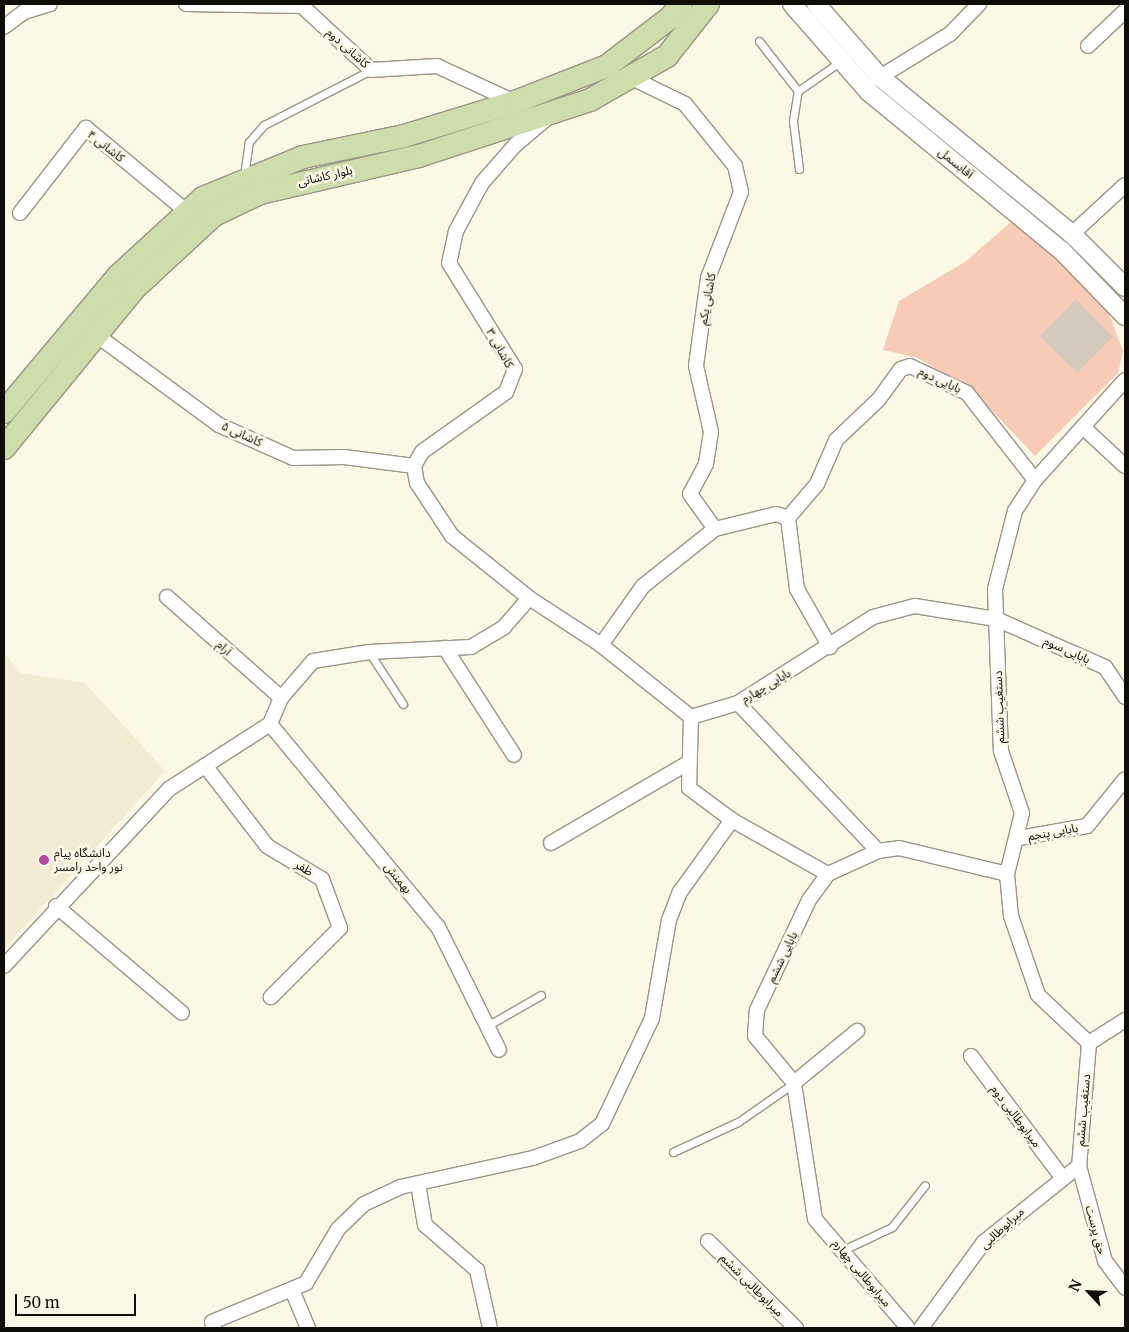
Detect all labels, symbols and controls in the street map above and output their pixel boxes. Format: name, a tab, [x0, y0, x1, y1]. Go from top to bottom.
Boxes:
street label: کاشانی دوم	[323, 25, 373, 71]
street label: کاشانی ۴	[85, 127, 127, 165]
street label: آقابسمل	[936, 145, 976, 181]
street label: بلوار کاشانی	[296, 163, 354, 189]
street label: کاشانی یکم	[695, 272, 719, 326]
street label: کاشانی ۳	[483, 326, 517, 370]
street label: بابایی دوم	[916, 364, 964, 396]
street label: کاشانی ۵	[219, 418, 265, 450]
street label: بابایی سوم	[1041, 633, 1093, 667]
street label: آرام	[213, 637, 235, 659]
street label: بابایی چهارم	[739, 666, 793, 706]
street label: دستغیب ششم	[991, 670, 1007, 744]
street label: بابایی پنجم	[1027, 820, 1079, 844]
place label: دانشگاه پیام نور واحد رامسر	[54, 846, 123, 874]
marker: دانشگاه پیام نور واحد رامسر	[38, 854, 50, 866]
street label: ظفر	[292, 857, 316, 879]
street label: بهمنش	[381, 860, 415, 896]
street label: بابایی ششم	[763, 929, 801, 985]
street label: دستغیب ششم	[1073, 1073, 1093, 1147]
street label: میرابوطالبی دوم	[988, 1082, 1044, 1150]
street label: میرابوطالبی	[977, 1204, 1027, 1252]
street label: حق پرست	[1083, 1204, 1109, 1256]
street label: میرابوطالبی چهارم	[830, 1236, 894, 1310]
street label: میرابوطالبی ششم	[717, 1250, 787, 1320]
north arrow	[1064, 1267, 1114, 1317]
text: N	[1065, 1277, 1086, 1294]
scale bar	[18, 1284, 139, 1316]
text: 50 m	[23, 1293, 60, 1312]

